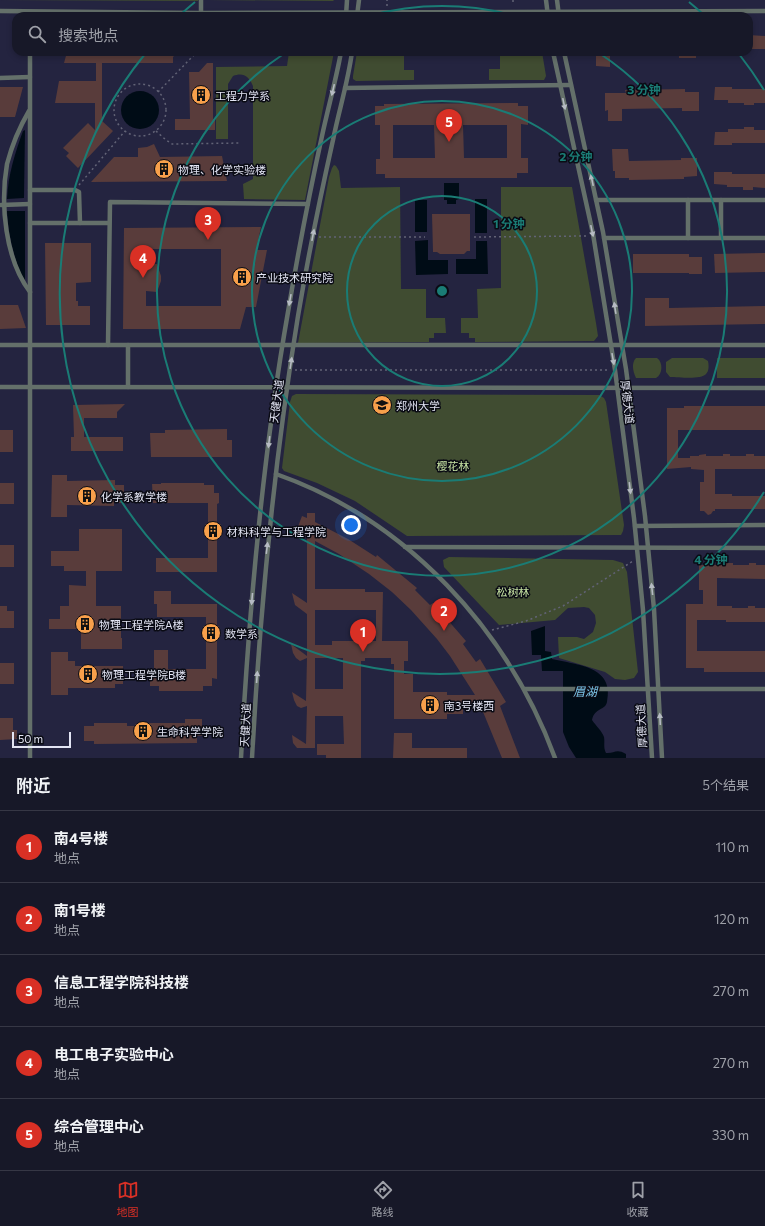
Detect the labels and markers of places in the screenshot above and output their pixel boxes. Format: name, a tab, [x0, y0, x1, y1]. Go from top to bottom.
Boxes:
building icon: 工程力学系	[190, 84, 212, 106]
place label: 工程力学系	[215, 89, 270, 102]
pin: 5	[436, 109, 462, 142]
building icon: 物理、化学实验楼	[153, 158, 175, 180]
place label: 物理、化学实验楼	[178, 163, 266, 176]
pin: 3	[195, 207, 221, 240]
pin: 4	[130, 245, 156, 278]
building icon: 产业技术研究院	[231, 266, 253, 288]
place label: 产业技术研究院	[256, 271, 333, 284]
centre of rings	[435, 284, 449, 298]
school or university icon: 郑州大学	[371, 394, 393, 416]
place label: 郑州大学	[396, 399, 440, 412]
building icon: 化学系教学楼	[76, 485, 98, 507]
place label: 化学系教学楼	[101, 490, 167, 503]
building icon: 材料科学与工程学院	[202, 520, 224, 542]
place label: 材料科学与工程学院	[227, 525, 326, 538]
pin: 2	[431, 598, 457, 631]
building icon: 物理工程学院A楼	[74, 613, 96, 635]
place label: 物理工程学院A楼	[99, 618, 184, 631]
pin: 1	[350, 619, 376, 652]
building icon: 数学系	[200, 622, 222, 644]
place label: 数学系	[225, 627, 258, 640]
building icon: 物理工程学院B楼	[77, 663, 99, 685]
place label: 物理工程学院B楼	[102, 668, 186, 681]
building icon: 南3号楼西	[419, 694, 441, 716]
place label: 南3号楼西	[444, 699, 494, 712]
building icon: 生命科学学院	[132, 720, 154, 742]
place label: 生命科学学院	[157, 725, 223, 738]

